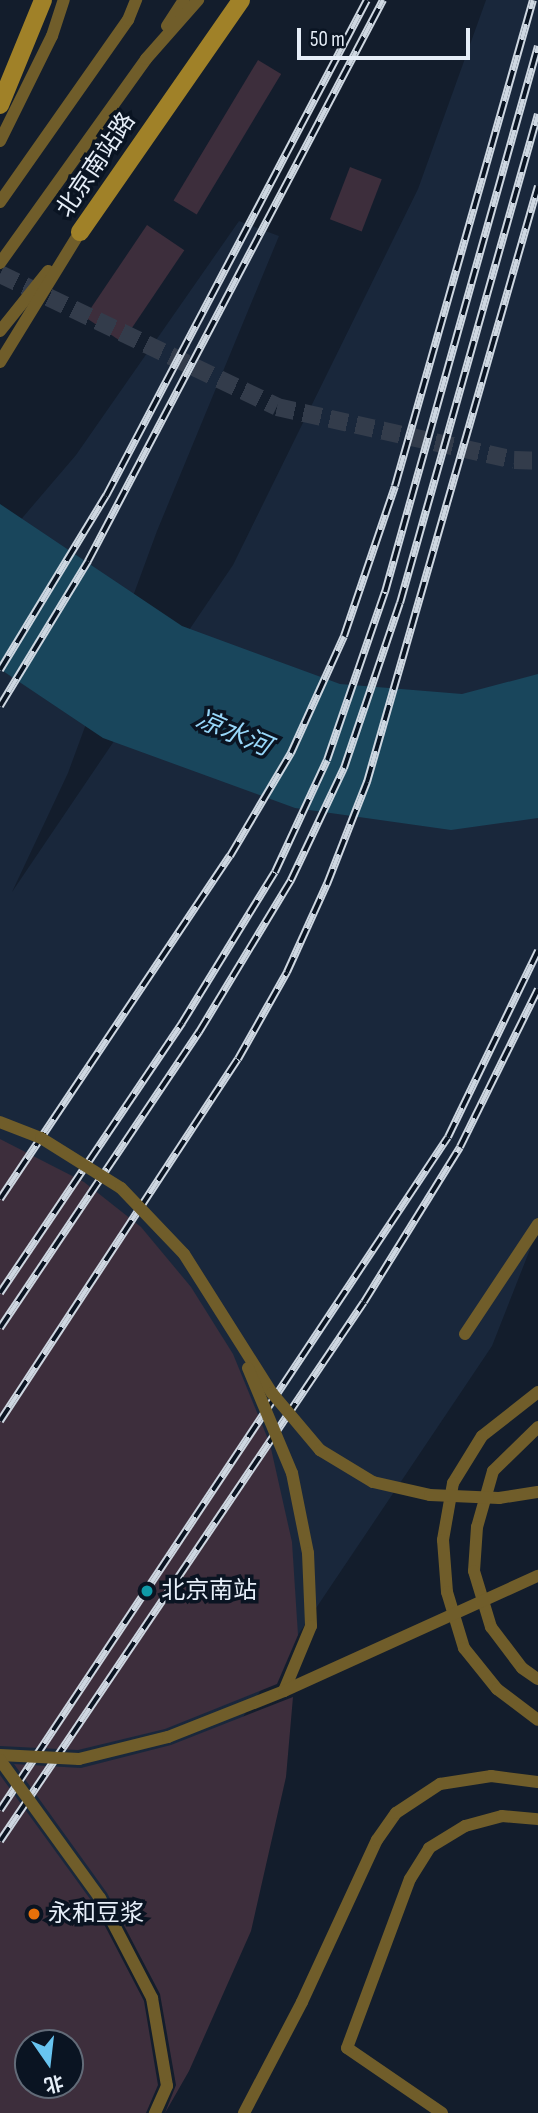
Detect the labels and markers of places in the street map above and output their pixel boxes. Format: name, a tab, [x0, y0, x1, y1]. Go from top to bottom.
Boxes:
place label: 北京南站	[161, 1577, 257, 1605]
marker: 北京南站	[139, 1583, 155, 1599]
place label: 永和豆浆	[48, 1900, 144, 1928]
marker: 永和豆浆	[26, 1906, 42, 1922]

